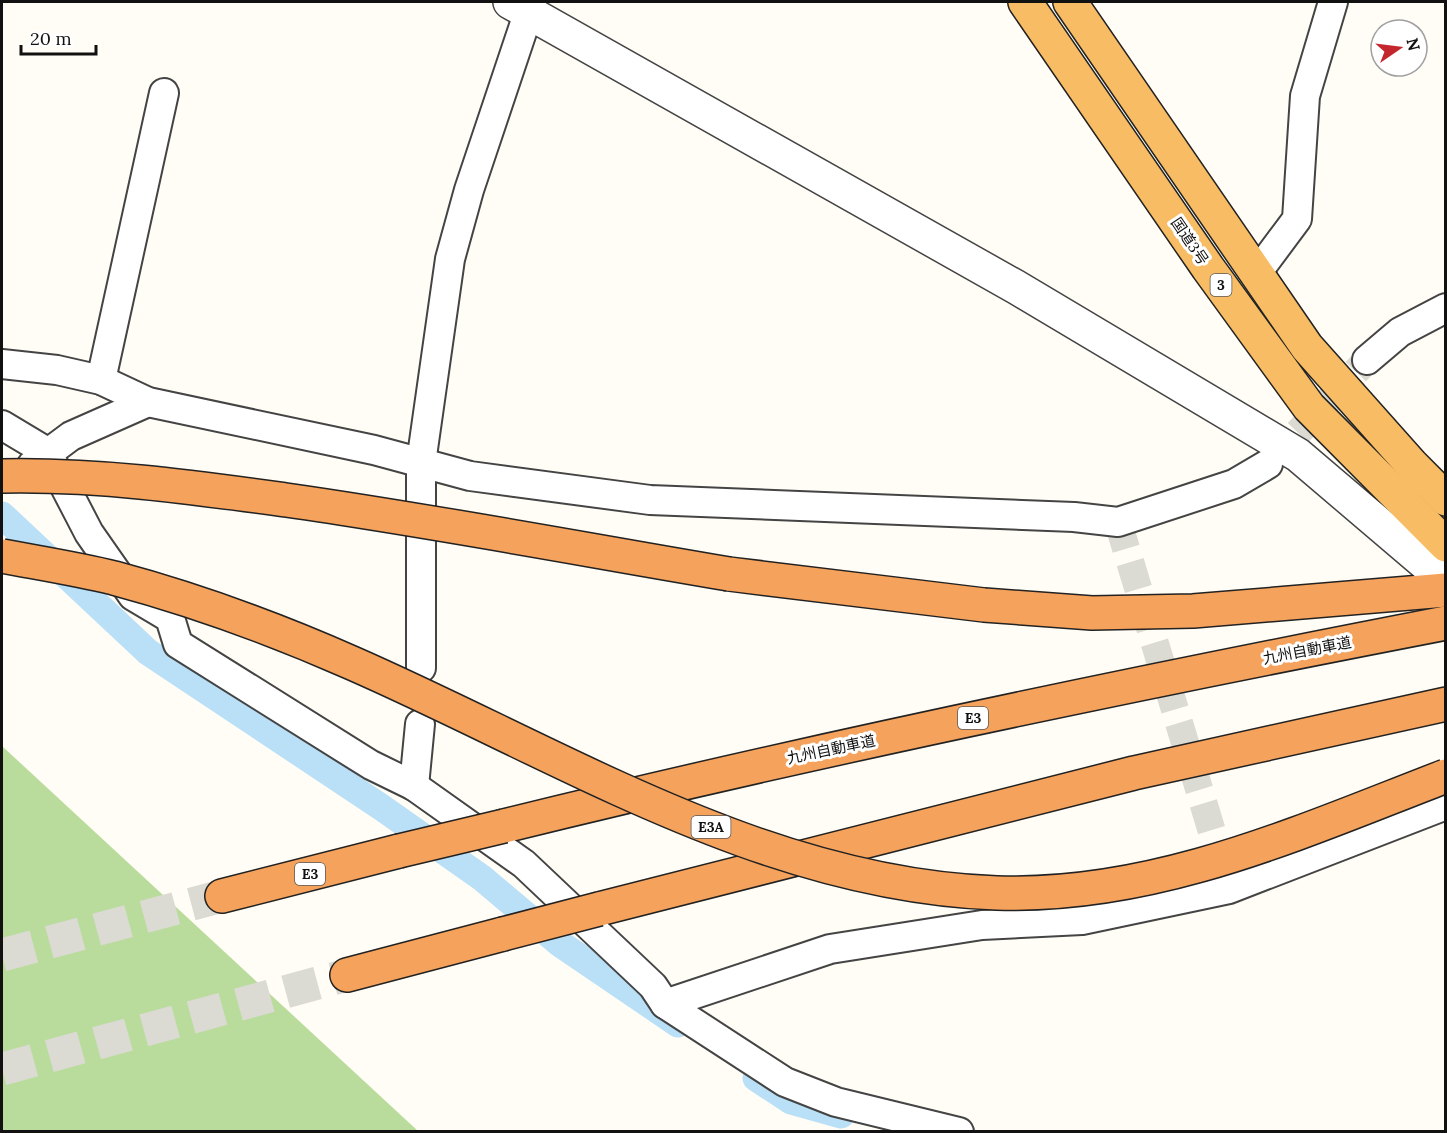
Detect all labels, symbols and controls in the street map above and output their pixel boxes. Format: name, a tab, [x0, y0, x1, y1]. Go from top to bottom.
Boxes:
scale bar	[21, 18, 96, 56]
north arrow	[1369, 18, 1429, 78]
text: 20 m	[30, 27, 72, 50]
text: N	[1402, 36, 1425, 53]
street label: 国道3号	[1167, 214, 1213, 268]
road number: 3	[1210, 274, 1232, 296]
street label: 九州自動車道	[1261, 632, 1353, 668]
road number: E3	[958, 707, 988, 729]
street label: 九州自動車道	[785, 730, 877, 768]
road number: E3A	[692, 816, 730, 838]
road number: E3	[295, 863, 325, 885]

